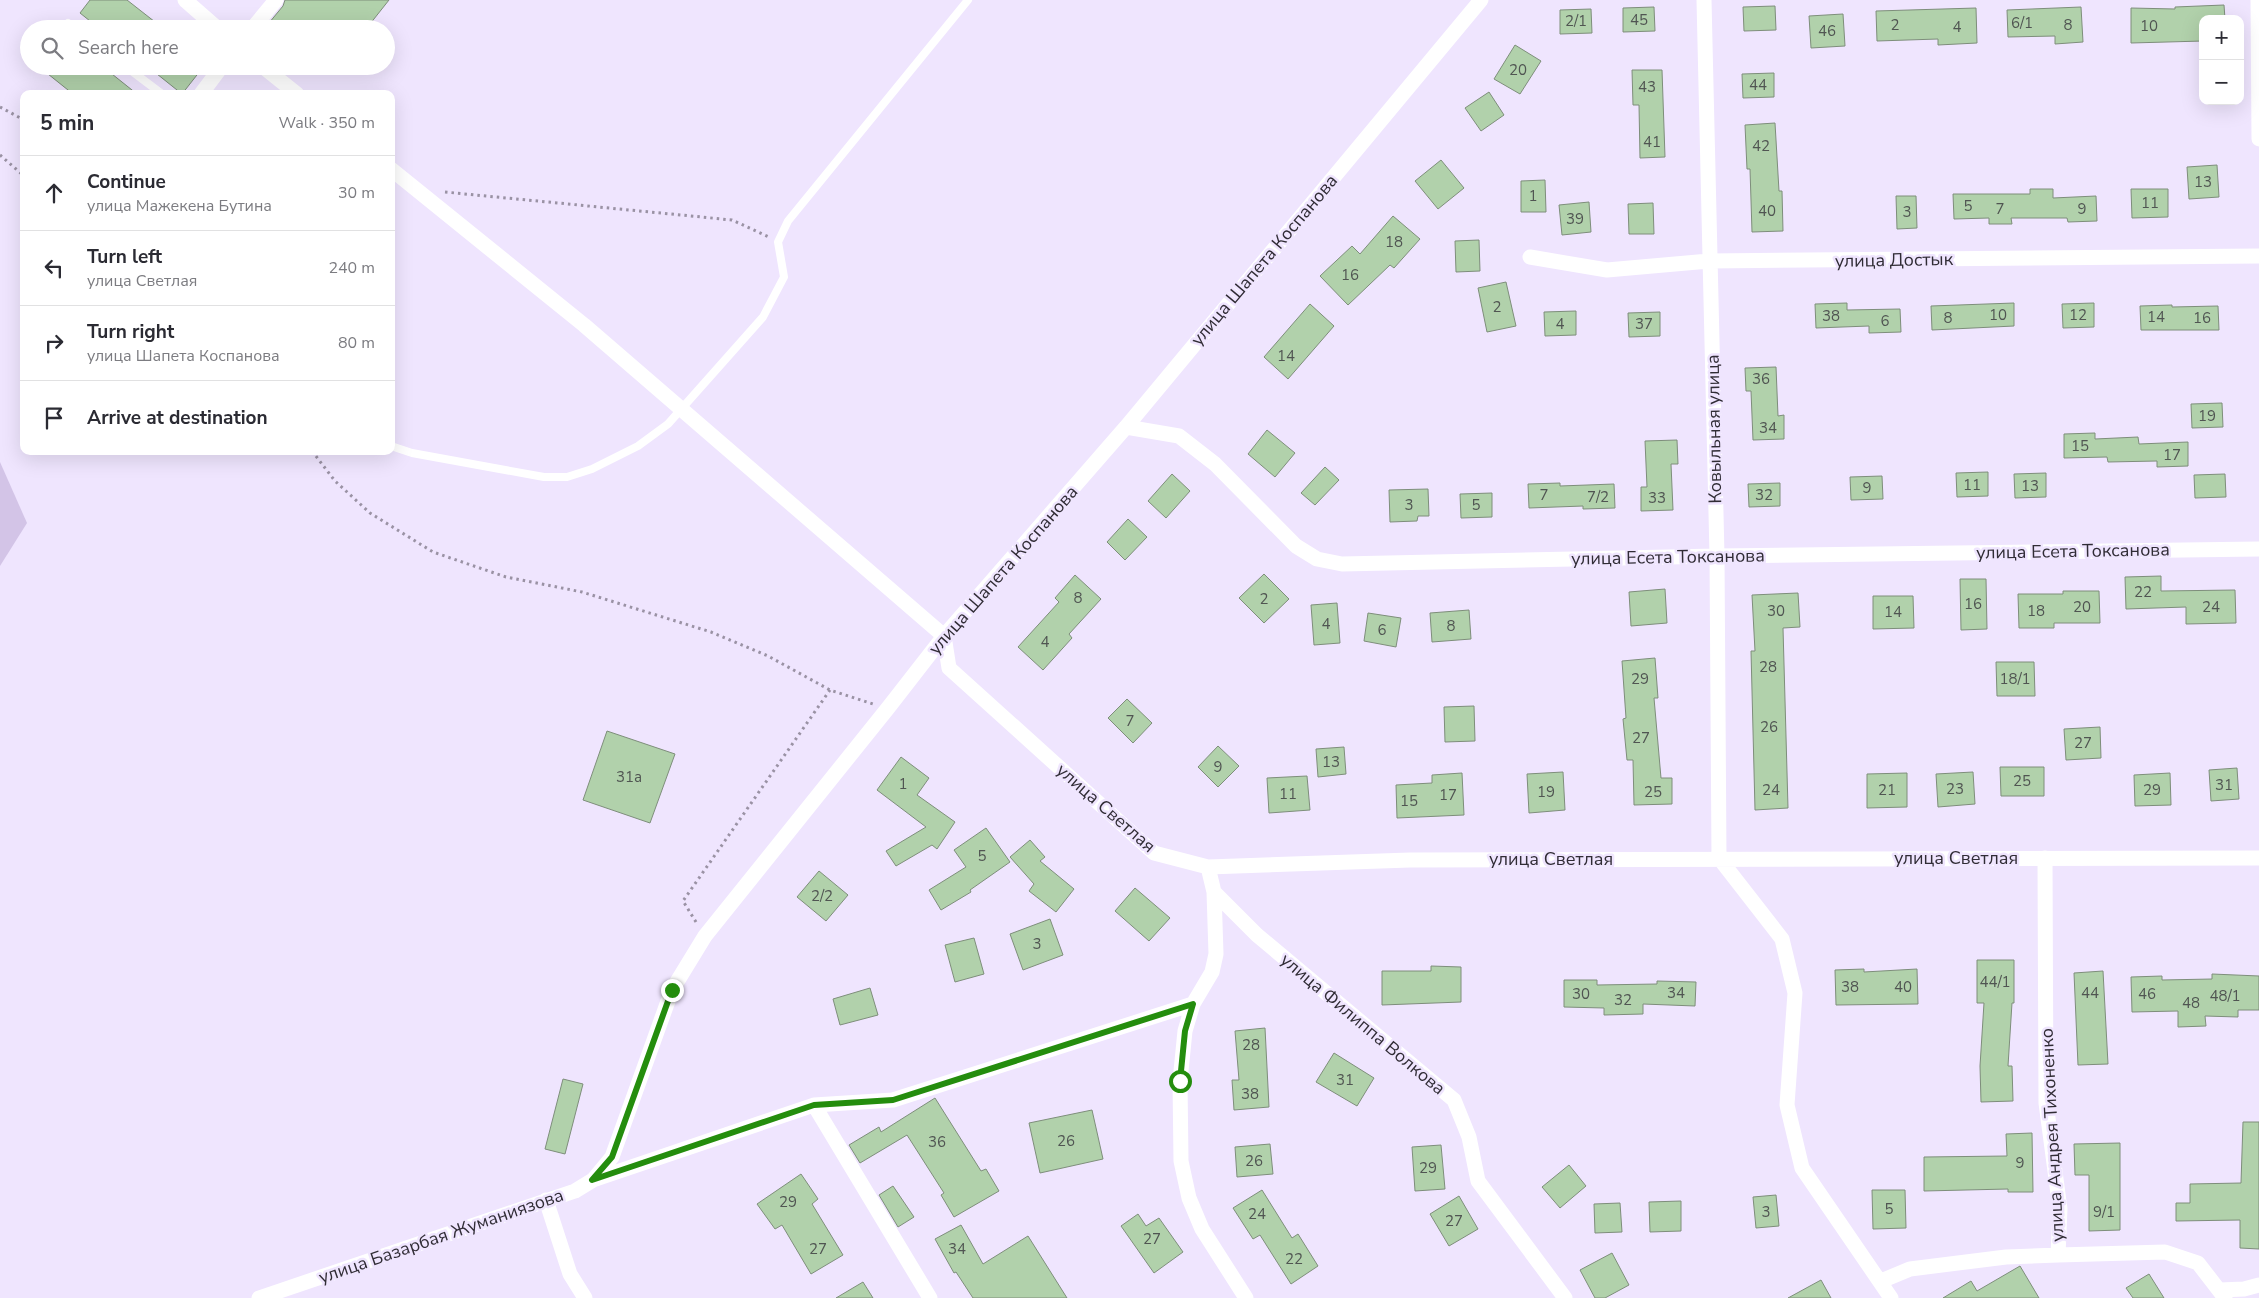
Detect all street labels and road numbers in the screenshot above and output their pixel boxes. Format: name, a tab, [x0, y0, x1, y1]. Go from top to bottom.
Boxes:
street label: улица Шапета Коспанова	[1185, 169, 1343, 351]
street label: улица Достык	[1835, 247, 1954, 273]
street label: Ковыльная улица	[1701, 354, 1727, 504]
street label: улица Шапета Коспанова	[923, 480, 1083, 660]
street label: улица Есета Токсанова	[1976, 537, 2170, 565]
street label: улица Есета Токсанова	[1571, 543, 1765, 571]
street label: улица Светлая	[1051, 758, 1161, 858]
street label: улица Светлая	[1894, 846, 2018, 870]
street label: улица Светлая	[1489, 847, 1613, 871]
street label: улица Филиппа Волкова	[1275, 948, 1451, 1100]
street label: улица Андрея Тихоненко	[2034, 1027, 2070, 1243]
street label: улица Базарбая Жуманиязова	[315, 1183, 567, 1289]

